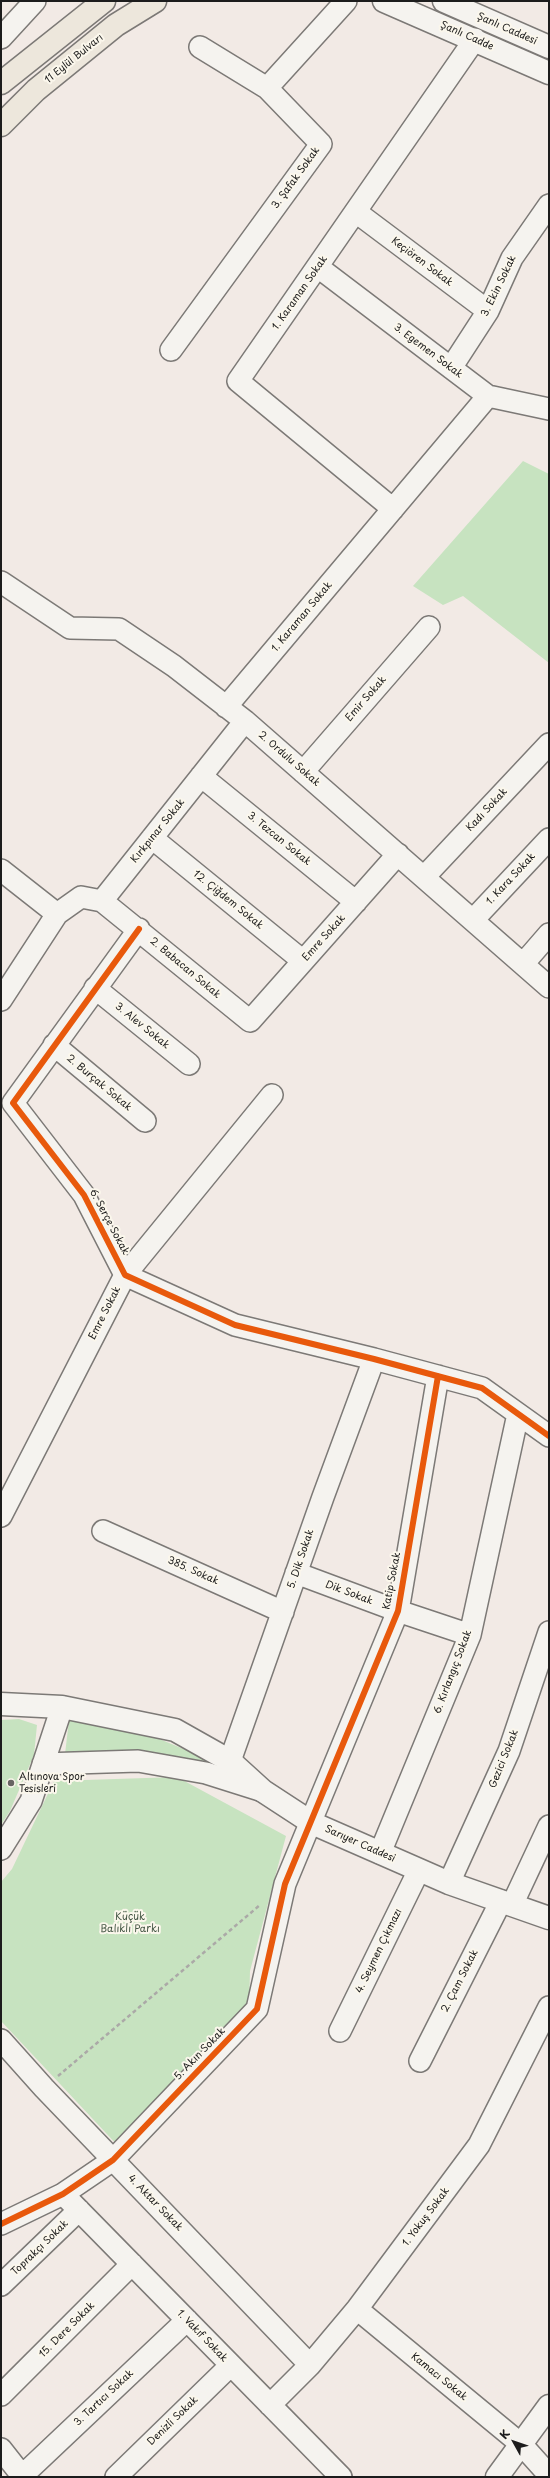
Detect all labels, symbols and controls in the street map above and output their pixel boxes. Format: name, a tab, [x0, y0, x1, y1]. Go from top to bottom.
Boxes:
street label: Şanlı Caddesi	[475, 10, 539, 48]
street label: Şanlı Cadde	[439, 19, 495, 53]
street label: 11 Eylül Bulvarı	[42, 32, 106, 86]
street label: 3. Şafak Sokak	[270, 145, 322, 211]
street label: Keçiören Sokak	[389, 235, 455, 289]
street label: 3. Ekin Sokak	[479, 253, 519, 319]
street label: 1. Karaman Sokak	[270, 254, 330, 332]
street label: 3. Egemen Sokak	[391, 321, 465, 381]
street label: 1. Karaman Sokak	[269, 580, 335, 654]
street label: Emir Sokak	[343, 674, 389, 724]
street label: 2. Ordulu Sokak	[256, 729, 322, 789]
street label: Kadı Sokak	[464, 786, 510, 834]
street label: Kırkpınar Sokak	[129, 797, 187, 865]
street label: 3. Tezcan Sokak	[245, 810, 313, 868]
street label: 1. Kara Sokak	[484, 851, 538, 907]
street label: 12. Çiğdem Sokak	[190, 868, 266, 932]
street label: Emre Sokak	[300, 912, 348, 964]
street label: 2. Babacan Sokak	[147, 935, 223, 1001]
street label: 3. Alev Sokak	[112, 1000, 172, 1052]
street label: 2. Burçak Sokak	[64, 1052, 134, 1114]
street label: 6. Serçe Sokak	[87, 1187, 131, 1257]
street label: Emre Sokak	[86, 1284, 124, 1342]
street label: 5. Dik Sokak	[285, 1528, 317, 1590]
street label: Katip Sokak	[381, 1551, 403, 1611]
street label: 385. Sokak	[165, 1554, 221, 1588]
street label: Dik Sokak	[324, 1578, 374, 1608]
street label: 6. Kırlangıç Sokak	[432, 1628, 474, 1716]
street label: Gezici Sokak	[487, 1728, 521, 1790]
place label: Altınova Spor Tesisleri	[19, 1771, 84, 1794]
marker: Altınova Spor Tesisleri	[6, 1778, 16, 1788]
street label: Sarıyer Caddesi	[323, 1823, 397, 1865]
street label: 4. Seymen Çıkmazı	[353, 1907, 405, 1995]
park label: Küçük Balıklı Parkı	[100, 1911, 160, 1934]
street label: 2. Çam Sokak	[439, 1948, 481, 2014]
street label: 5. Akın Sokak	[172, 2025, 228, 2083]
street label: 4. Aktar Sokak	[125, 2172, 185, 2234]
street label: 1. Yokuş Sokak	[400, 2185, 452, 2249]
street label: Toprakçı Sokak	[9, 2218, 71, 2278]
street label: 15. Dere Sokak	[37, 2300, 97, 2360]
street label: 1. Vakıf Sokak	[174, 2307, 230, 2365]
street label: Kamacı Sokak	[408, 2351, 470, 2403]
street label: 3. Tartıcı Sokak	[72, 2367, 136, 2429]
street label: Denizli Sokak	[145, 2394, 201, 2448]
north arrow	[494, 2422, 534, 2462]
text: K	[495, 2425, 514, 2443]

